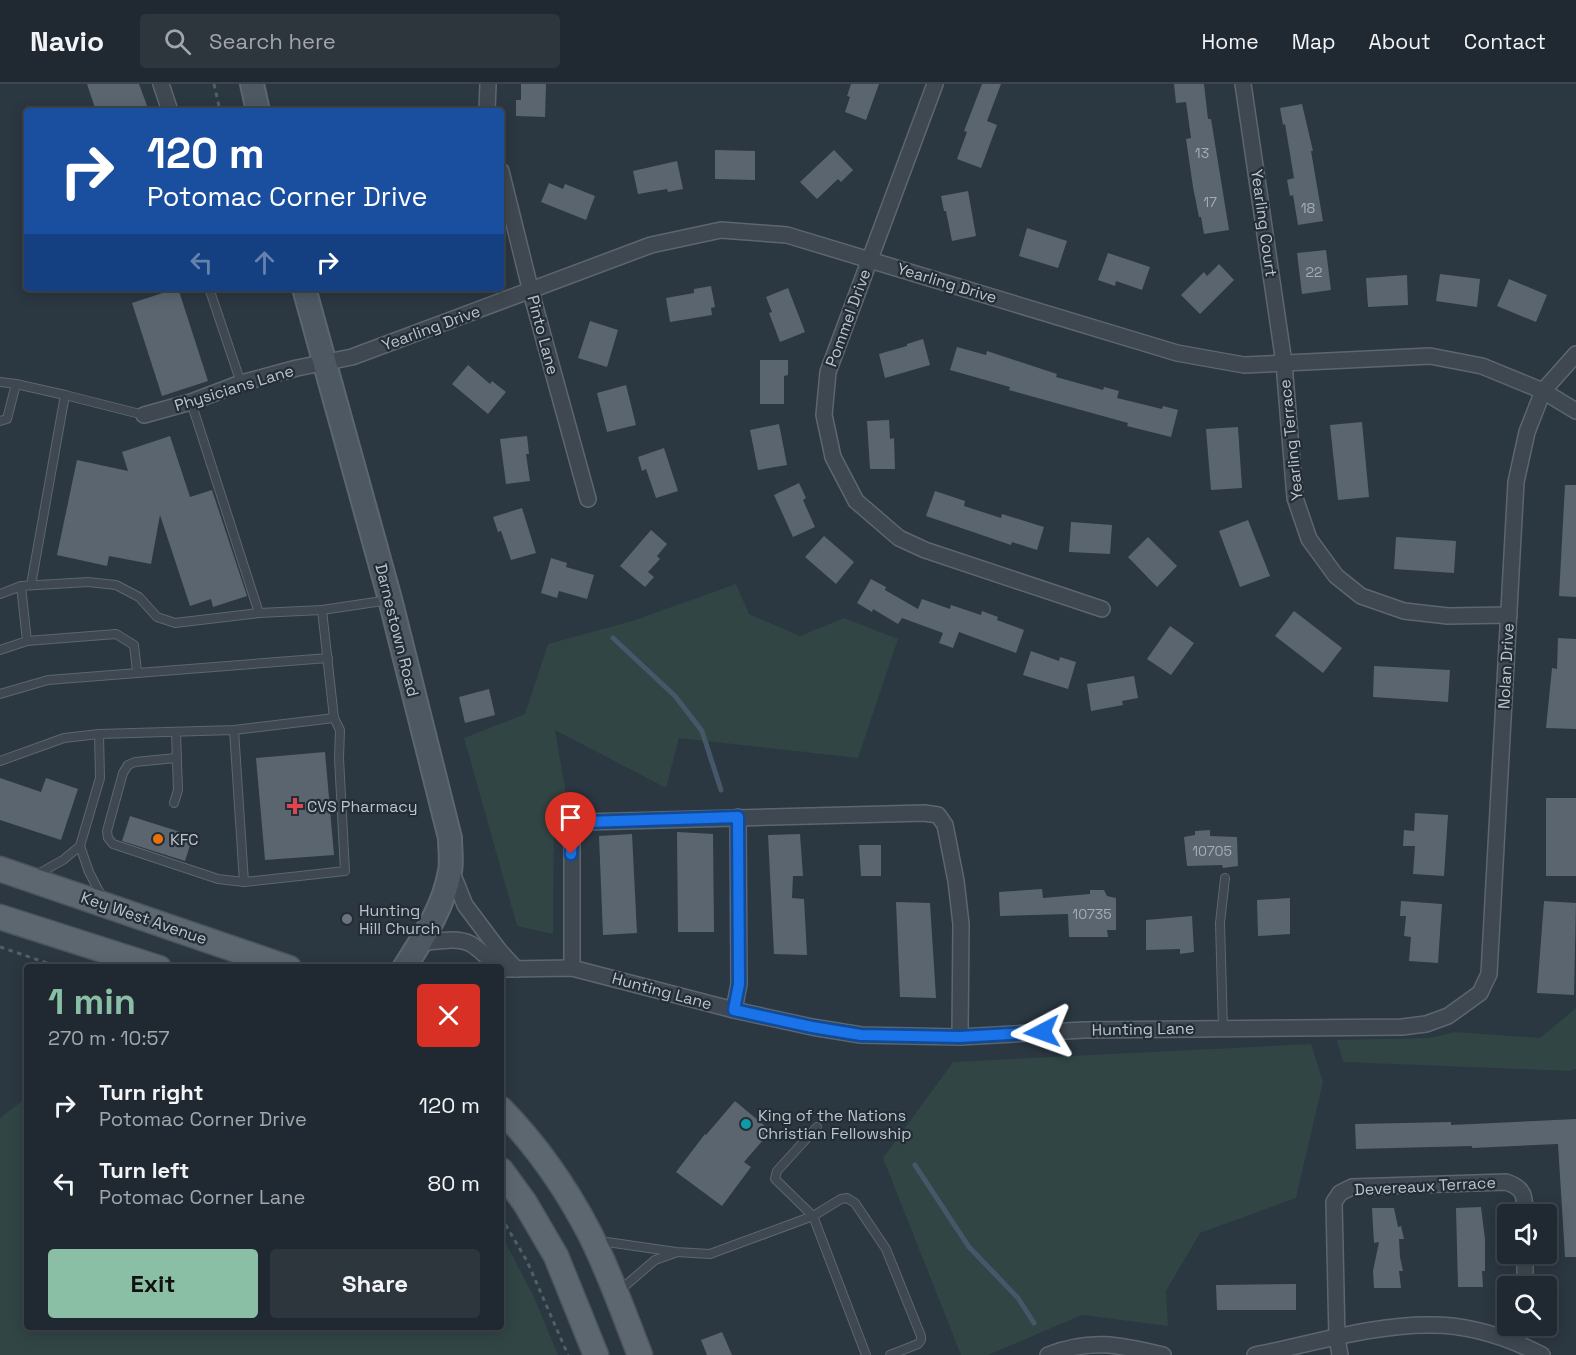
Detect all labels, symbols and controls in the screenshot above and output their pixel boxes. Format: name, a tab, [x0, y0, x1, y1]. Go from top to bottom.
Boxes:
search box	[140, 14, 560, 68]
text: Navio	[30, 23, 104, 59]
icon: search	[161, 25, 194, 58]
text: Search here	[209, 27, 336, 55]
text: Home	[1201, 28, 1259, 55]
text: Map	[1292, 28, 1336, 55]
text: About	[1369, 28, 1431, 55]
text: Contact	[1464, 28, 1546, 55]
text: 120 m	[147, 127, 265, 180]
icon: right	[48, 132, 126, 210]
house number: 13	[1195, 144, 1209, 162]
street label: Yearling Court	[1246, 168, 1282, 278]
text: Potomac Corner Drive	[147, 179, 428, 214]
house number: 17	[1203, 193, 1217, 211]
house number: 18	[1301, 199, 1316, 217]
icon: left	[185, 246, 218, 279]
icon: ahead	[248, 246, 281, 279]
icon: right	[311, 246, 344, 279]
street label: Yearling Drive	[894, 258, 1000, 308]
house number: 22	[1306, 263, 1322, 281]
street label: Pommel Drive	[821, 266, 875, 370]
street label: Pinto Lane	[522, 293, 564, 377]
street label: Yearling Drive	[379, 300, 483, 356]
street label: Physicians Lane	[172, 360, 296, 416]
street label: Yearling Terrace	[1274, 378, 1308, 502]
street label: Darnestown Road	[370, 561, 424, 699]
street label: Nolan Drive	[1493, 623, 1519, 709]
pin	[545, 792, 596, 854]
place label: CVS Pharmacy	[307, 796, 418, 817]
marker: CVS Pharmacy	[288, 799, 302, 813]
icon: arrive	[554, 801, 587, 834]
place label: KFC	[170, 829, 199, 850]
marker: KFC	[151, 832, 165, 846]
house number: 10705	[1192, 842, 1232, 860]
street label: Key West Avenue	[78, 887, 210, 949]
place label: Hunting Hill Church	[359, 900, 440, 939]
house number: 10735	[1072, 905, 1112, 923]
marker: Hunting Hill Church	[340, 912, 354, 926]
street label: Hunting Lane	[610, 968, 714, 1014]
text: 1 min	[48, 979, 136, 1025]
button: close	[417, 984, 480, 1047]
position arrow	[1010, 1000, 1074, 1064]
street label: Hunting Lane	[1092, 1018, 1194, 1040]
text: 270 m · 10:57	[48, 1025, 169, 1051]
text: Turn right	[99, 1078, 204, 1106]
icon: right	[48, 1089, 81, 1122]
text: 120 m	[419, 1091, 480, 1119]
place label: King of the Nations Christian Fellowship	[758, 1105, 911, 1144]
text: Potomac Corner Drive	[99, 1106, 307, 1132]
marker: King of the Nations Christian Fellowship	[739, 1117, 753, 1131]
text: Turn left	[99, 1156, 189, 1184]
icon: left	[48, 1167, 81, 1200]
text: 80 m	[428, 1169, 480, 1197]
street label: Devereaux Terrace	[1354, 1172, 1496, 1200]
text: Potomac Corner Lane	[99, 1184, 305, 1210]
map controls	[1497, 1204, 1557, 1336]
button: sound	[1497, 1204, 1557, 1264]
button: Exit	[48, 1249, 258, 1318]
button: Share	[270, 1249, 480, 1318]
button: search	[1497, 1276, 1557, 1336]

